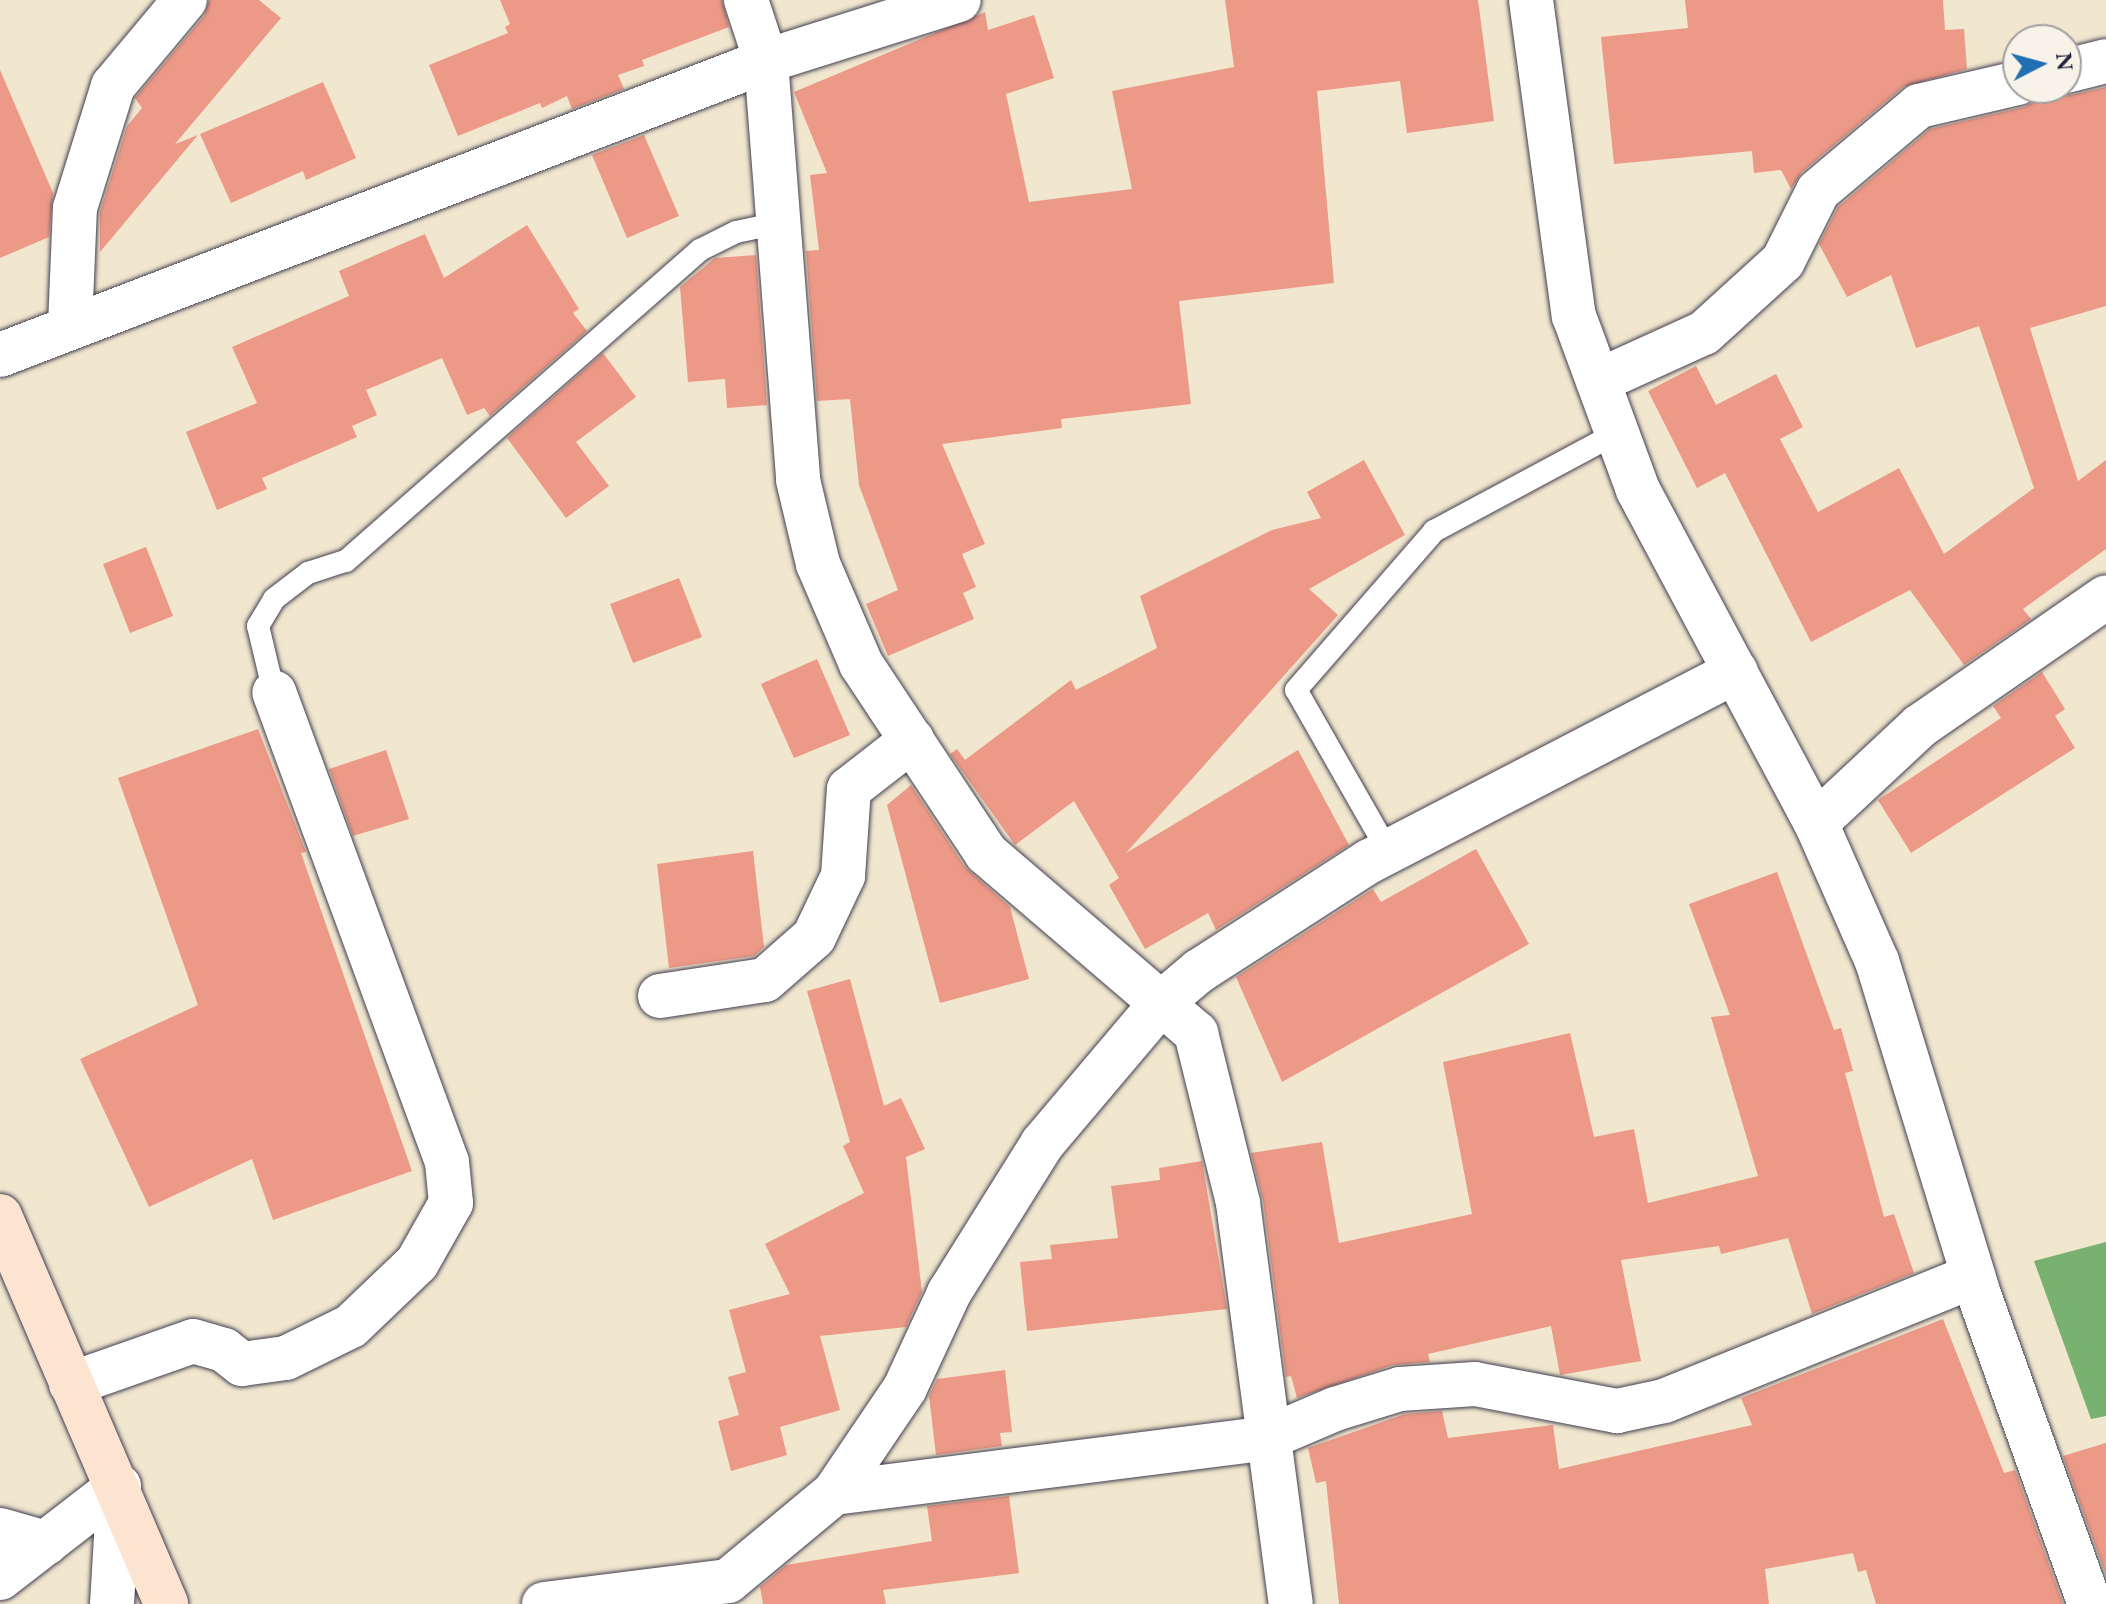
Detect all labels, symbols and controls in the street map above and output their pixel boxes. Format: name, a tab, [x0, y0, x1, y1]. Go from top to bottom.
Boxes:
north arrow	[2002, 24, 2082, 104]
text: N	[2049, 51, 2080, 72]

